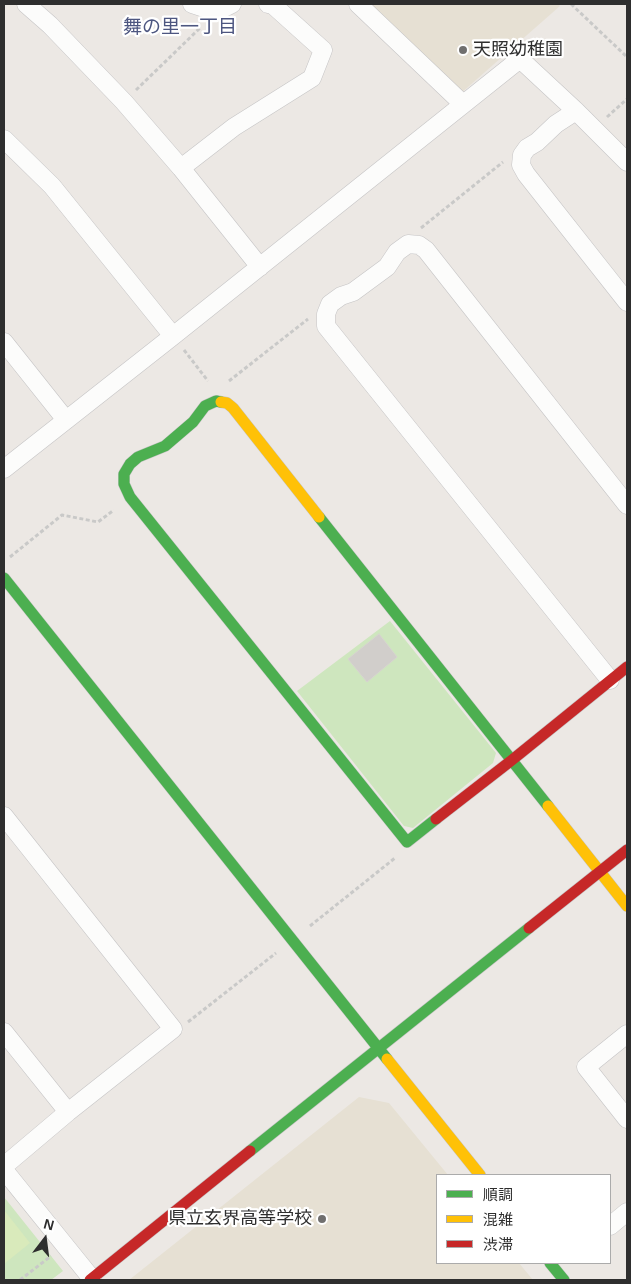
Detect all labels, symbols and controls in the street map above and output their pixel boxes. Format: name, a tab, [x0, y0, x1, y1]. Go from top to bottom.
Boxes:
district label: 舞の里一丁目	[123, 17, 237, 39]
place label: 天照幼稚園	[473, 39, 563, 61]
marker: 天照幼稚園	[457, 44, 469, 56]
legend	[436, 1174, 611, 1264]
text: 順調	[483, 1186, 513, 1203]
place label: 県立玄界高等学校	[168, 1208, 312, 1230]
text: 混雑	[483, 1211, 513, 1228]
marker: 県立玄界高等学校	[316, 1213, 328, 1225]
north arrow	[20, 1214, 70, 1264]
text: N	[42, 1215, 56, 1234]
text: 渋滞	[483, 1236, 513, 1253]

